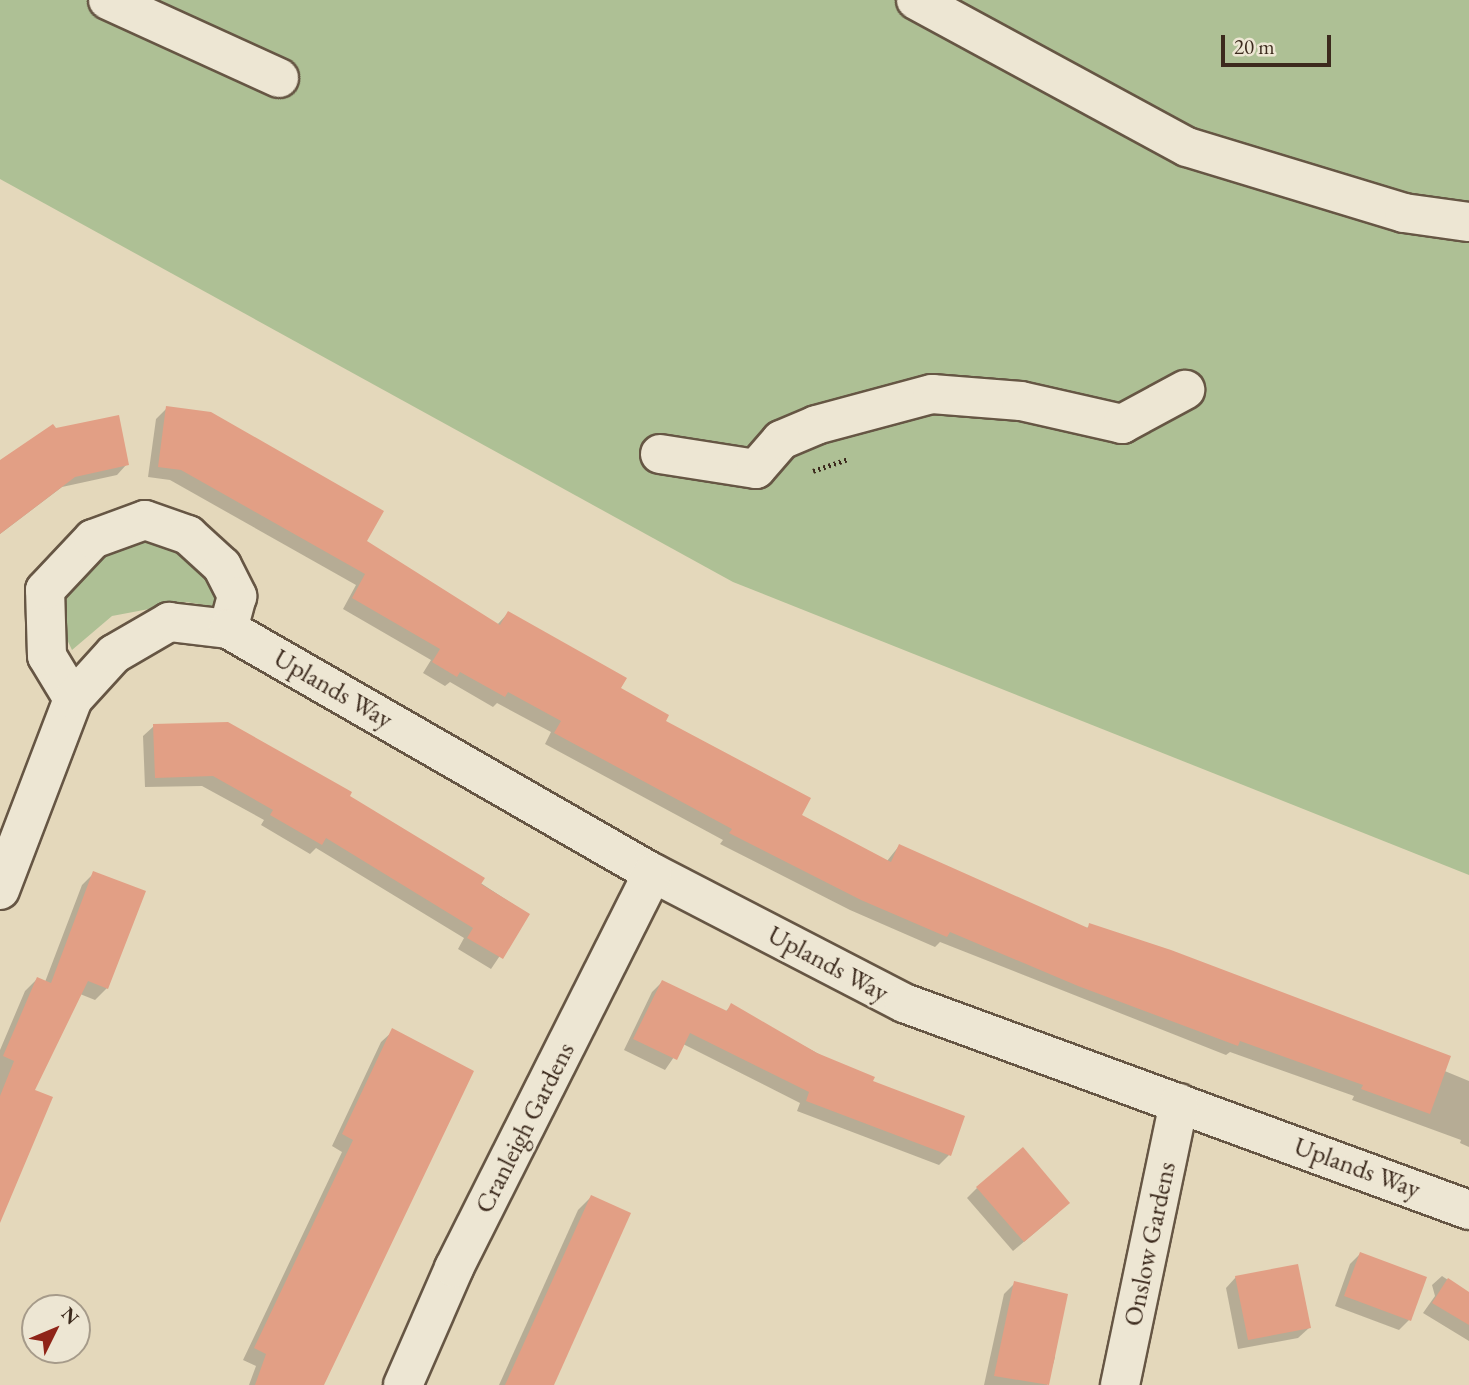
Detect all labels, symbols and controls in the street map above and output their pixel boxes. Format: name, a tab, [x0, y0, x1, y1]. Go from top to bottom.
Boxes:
scale bar	[1224, 21, 1334, 65]
text: 20 m	[1234, 33, 1275, 60]
street label: Uplands Way	[268, 642, 398, 736]
street label: Uplands Way	[762, 919, 894, 1009]
street label: Cranleigh Gardens	[469, 1037, 581, 1219]
street label: Uplands Way	[1290, 1131, 1424, 1205]
street label: Onslow Gardens	[1117, 1159, 1183, 1329]
north arrow	[21, 1294, 91, 1364]
text: N	[56, 1302, 85, 1330]

